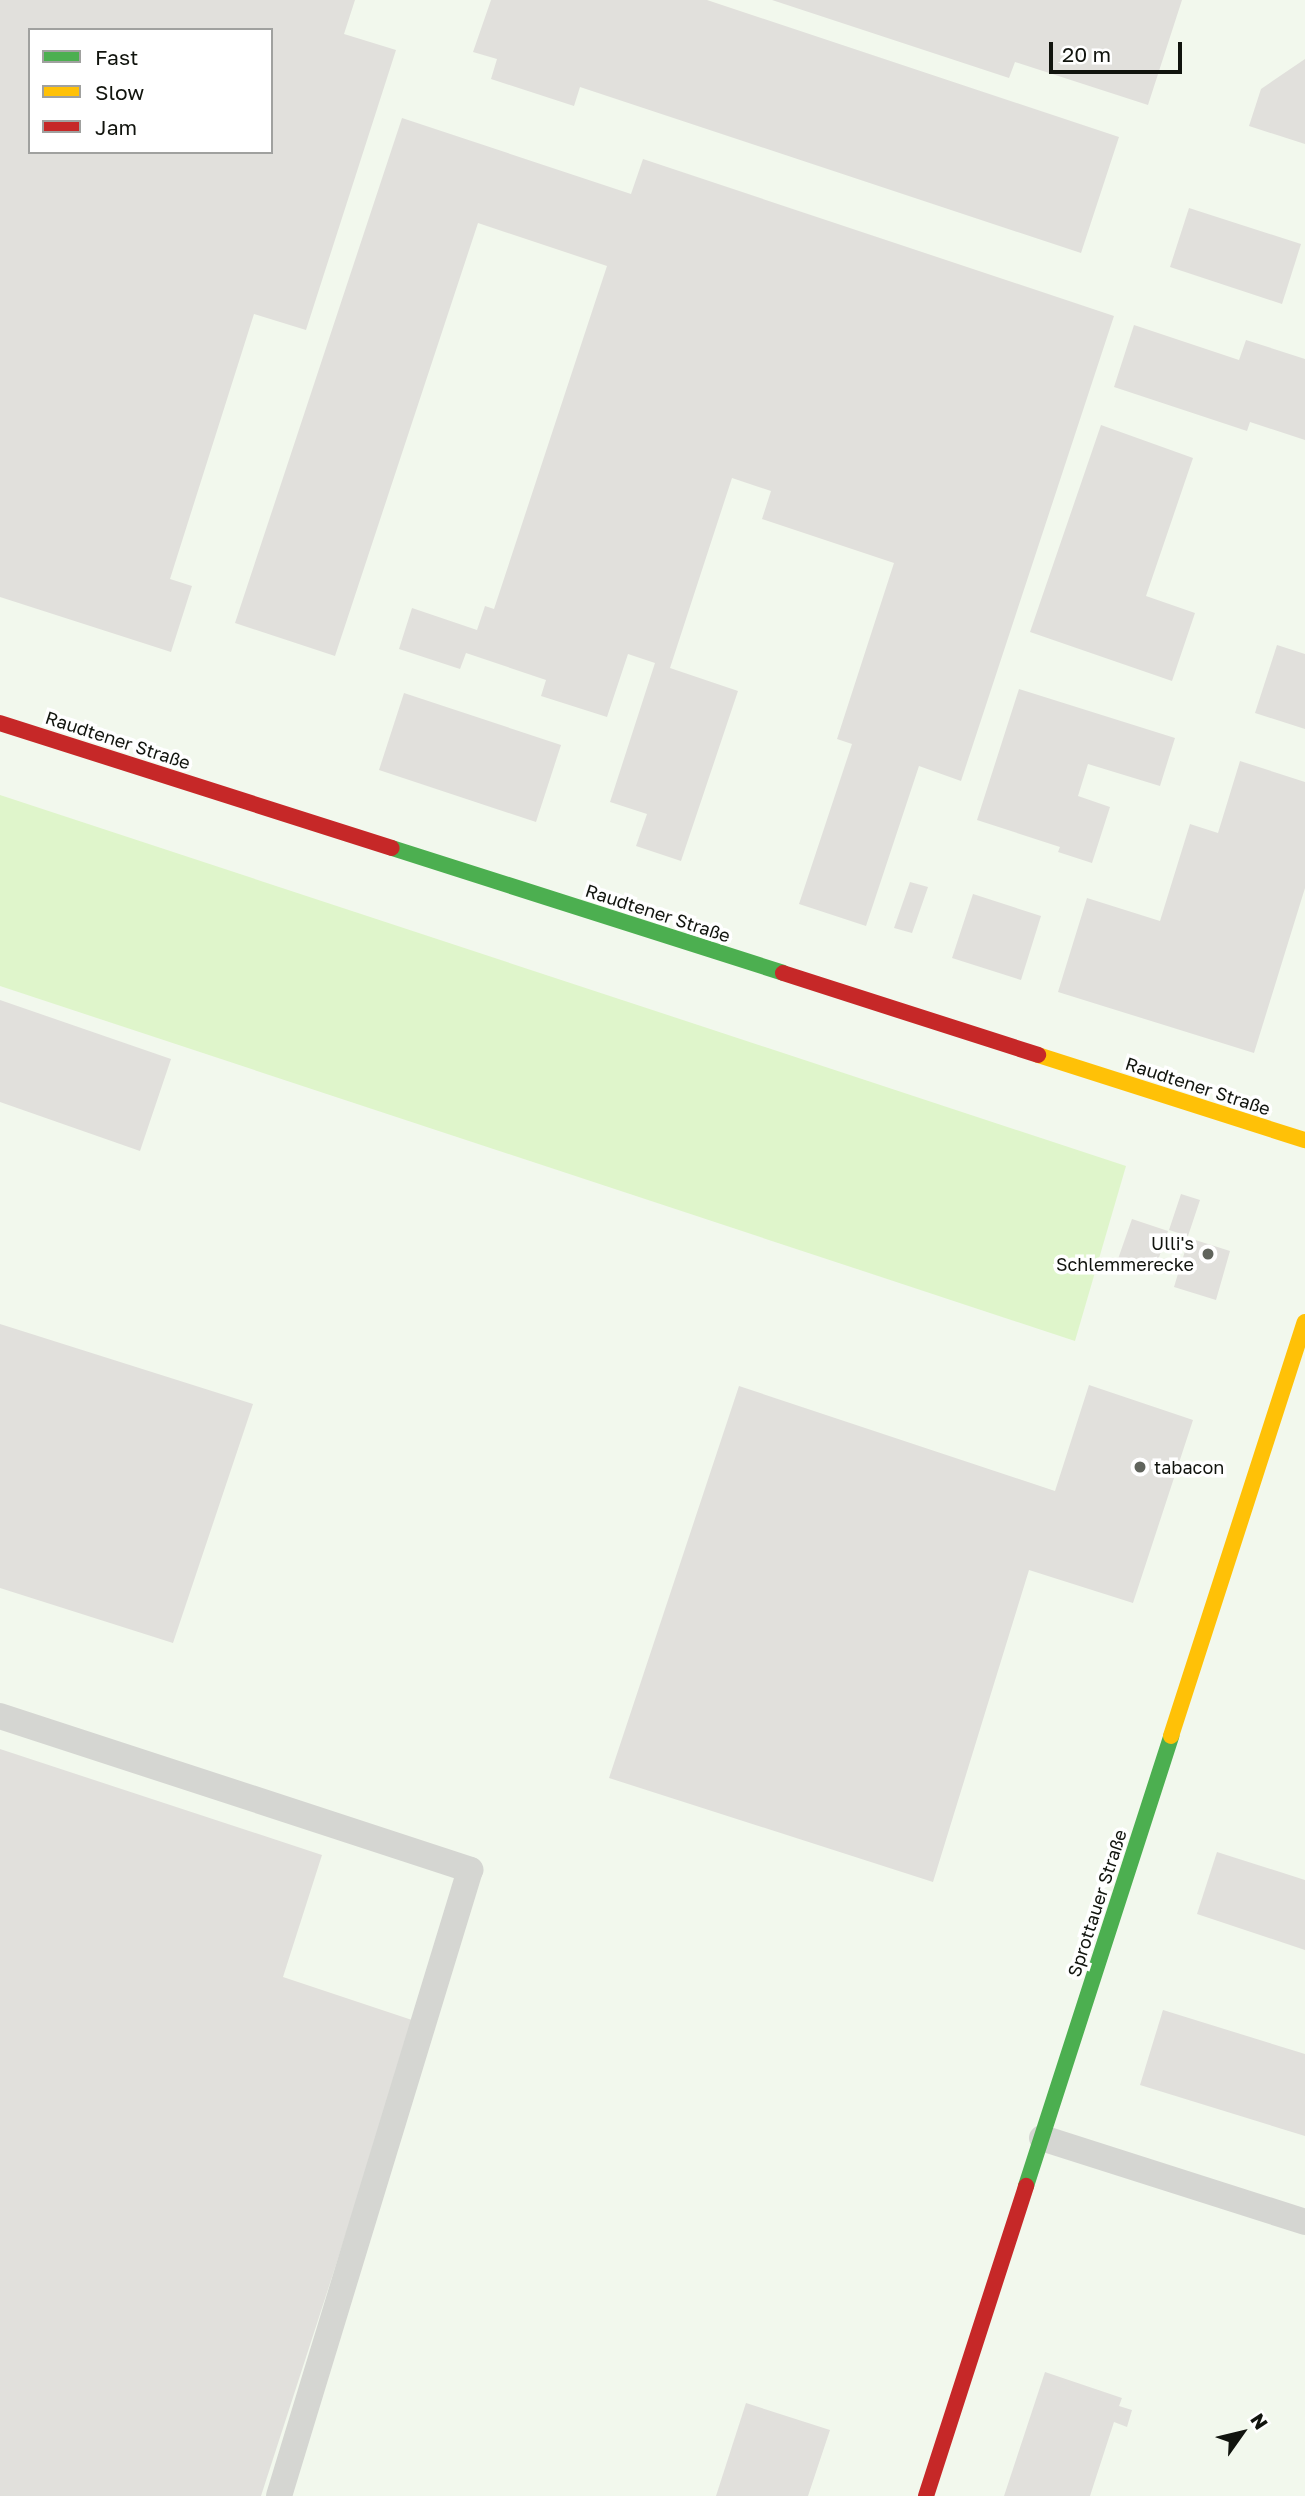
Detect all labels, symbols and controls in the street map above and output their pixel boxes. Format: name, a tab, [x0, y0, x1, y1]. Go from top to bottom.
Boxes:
legend	[28, 28, 273, 154]
scale bar	[1053, 28, 1186, 72]
text: 20 m	[1062, 41, 1111, 67]
text: Fast	[95, 44, 138, 70]
text: Slow	[95, 79, 144, 105]
text: Jam	[95, 114, 137, 140]
street label: Raudtener Straße	[43, 706, 193, 774]
street label: Raudtener Straße	[583, 879, 733, 947]
street label: Raudtener Straße	[1123, 1052, 1273, 1120]
place label: Ulli's Schlemmerecke	[1056, 1233, 1194, 1276]
marker: Ulli's Schlemmerecke	[1200, 1246, 1216, 1262]
place label: tabacon	[1154, 1456, 1224, 1478]
marker: tabacon	[1132, 1459, 1148, 1475]
street label: Sprottauer Straße	[1063, 1827, 1131, 1979]
north arrow	[1207, 2398, 1277, 2468]
text: N	[1246, 2409, 1273, 2433]

